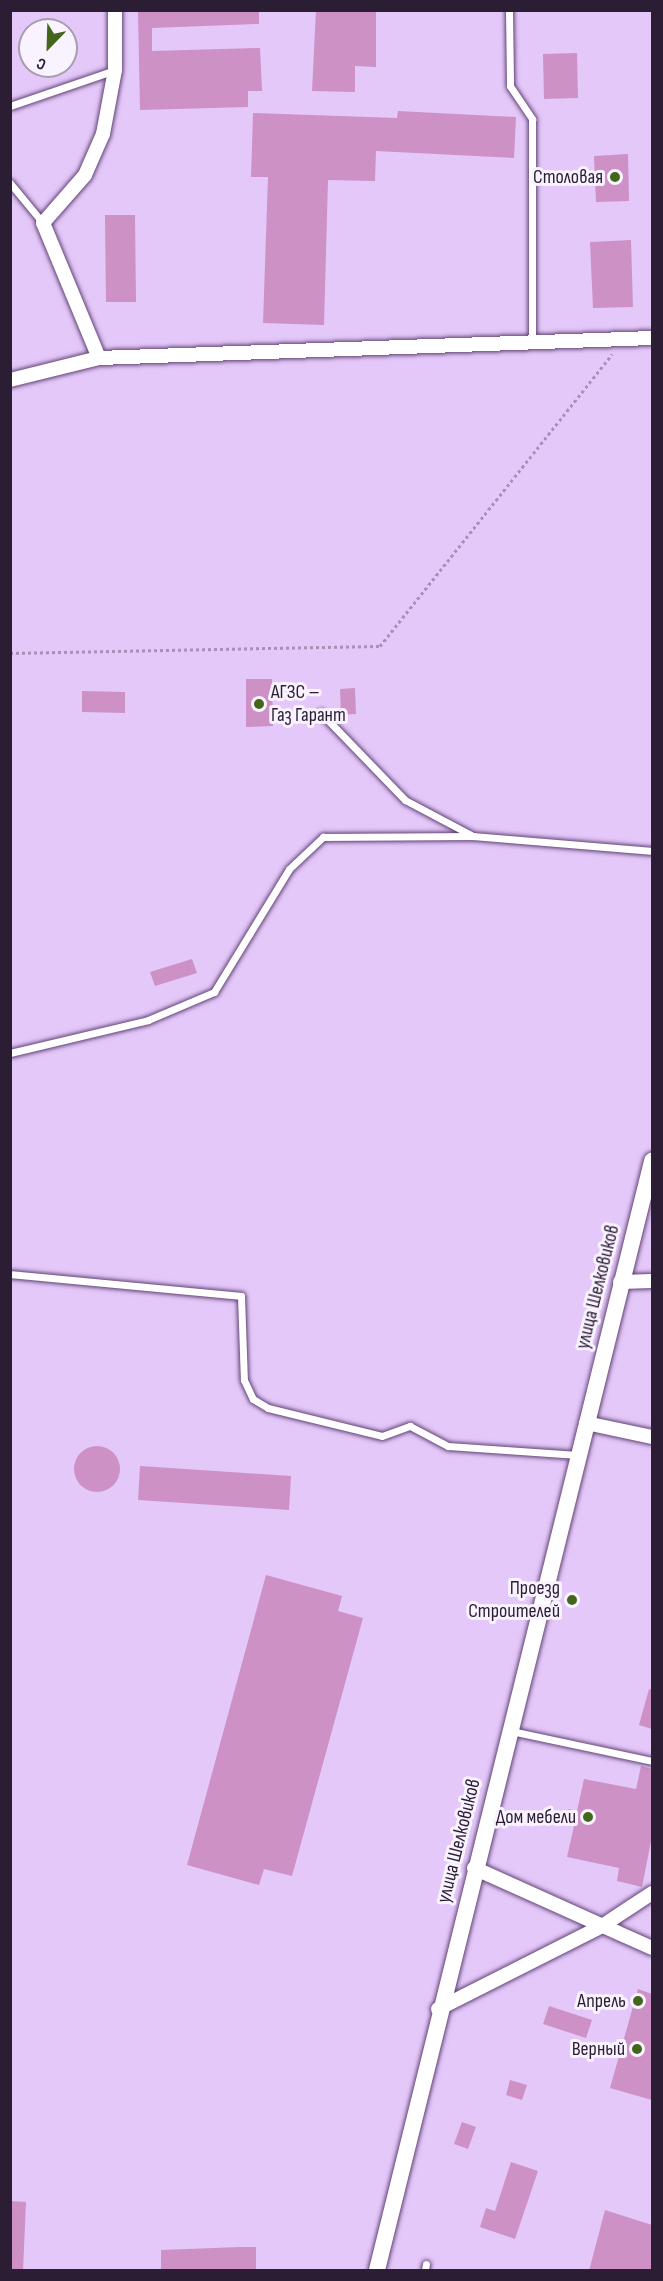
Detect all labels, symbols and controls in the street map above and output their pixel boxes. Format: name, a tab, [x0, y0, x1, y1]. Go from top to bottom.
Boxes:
north arrow	[18, 18, 78, 78]
text: С	[34, 53, 49, 74]
place label: Столовая	[533, 165, 603, 189]
marker: Столовая	[608, 170, 622, 184]
place label: АГЗС – Газ Гарант	[271, 680, 346, 727]
marker: АГЗС – Газ Гарант	[252, 697, 266, 711]
street label: улица Шелковиков	[571, 1222, 625, 1352]
place label: Проезд Строителей	[468, 1576, 560, 1623]
marker: Проезд Строителей	[565, 1593, 579, 1607]
street label: улица Шелковиков	[432, 1776, 486, 1906]
place label: Дом мебели	[496, 1805, 576, 1829]
marker: Дом мебели	[581, 1810, 595, 1824]
place label: Апрель	[577, 1989, 626, 2013]
marker: Апрель	[631, 1994, 645, 2008]
place label: Верный	[572, 2037, 625, 2061]
marker: Верный	[630, 2042, 644, 2056]

